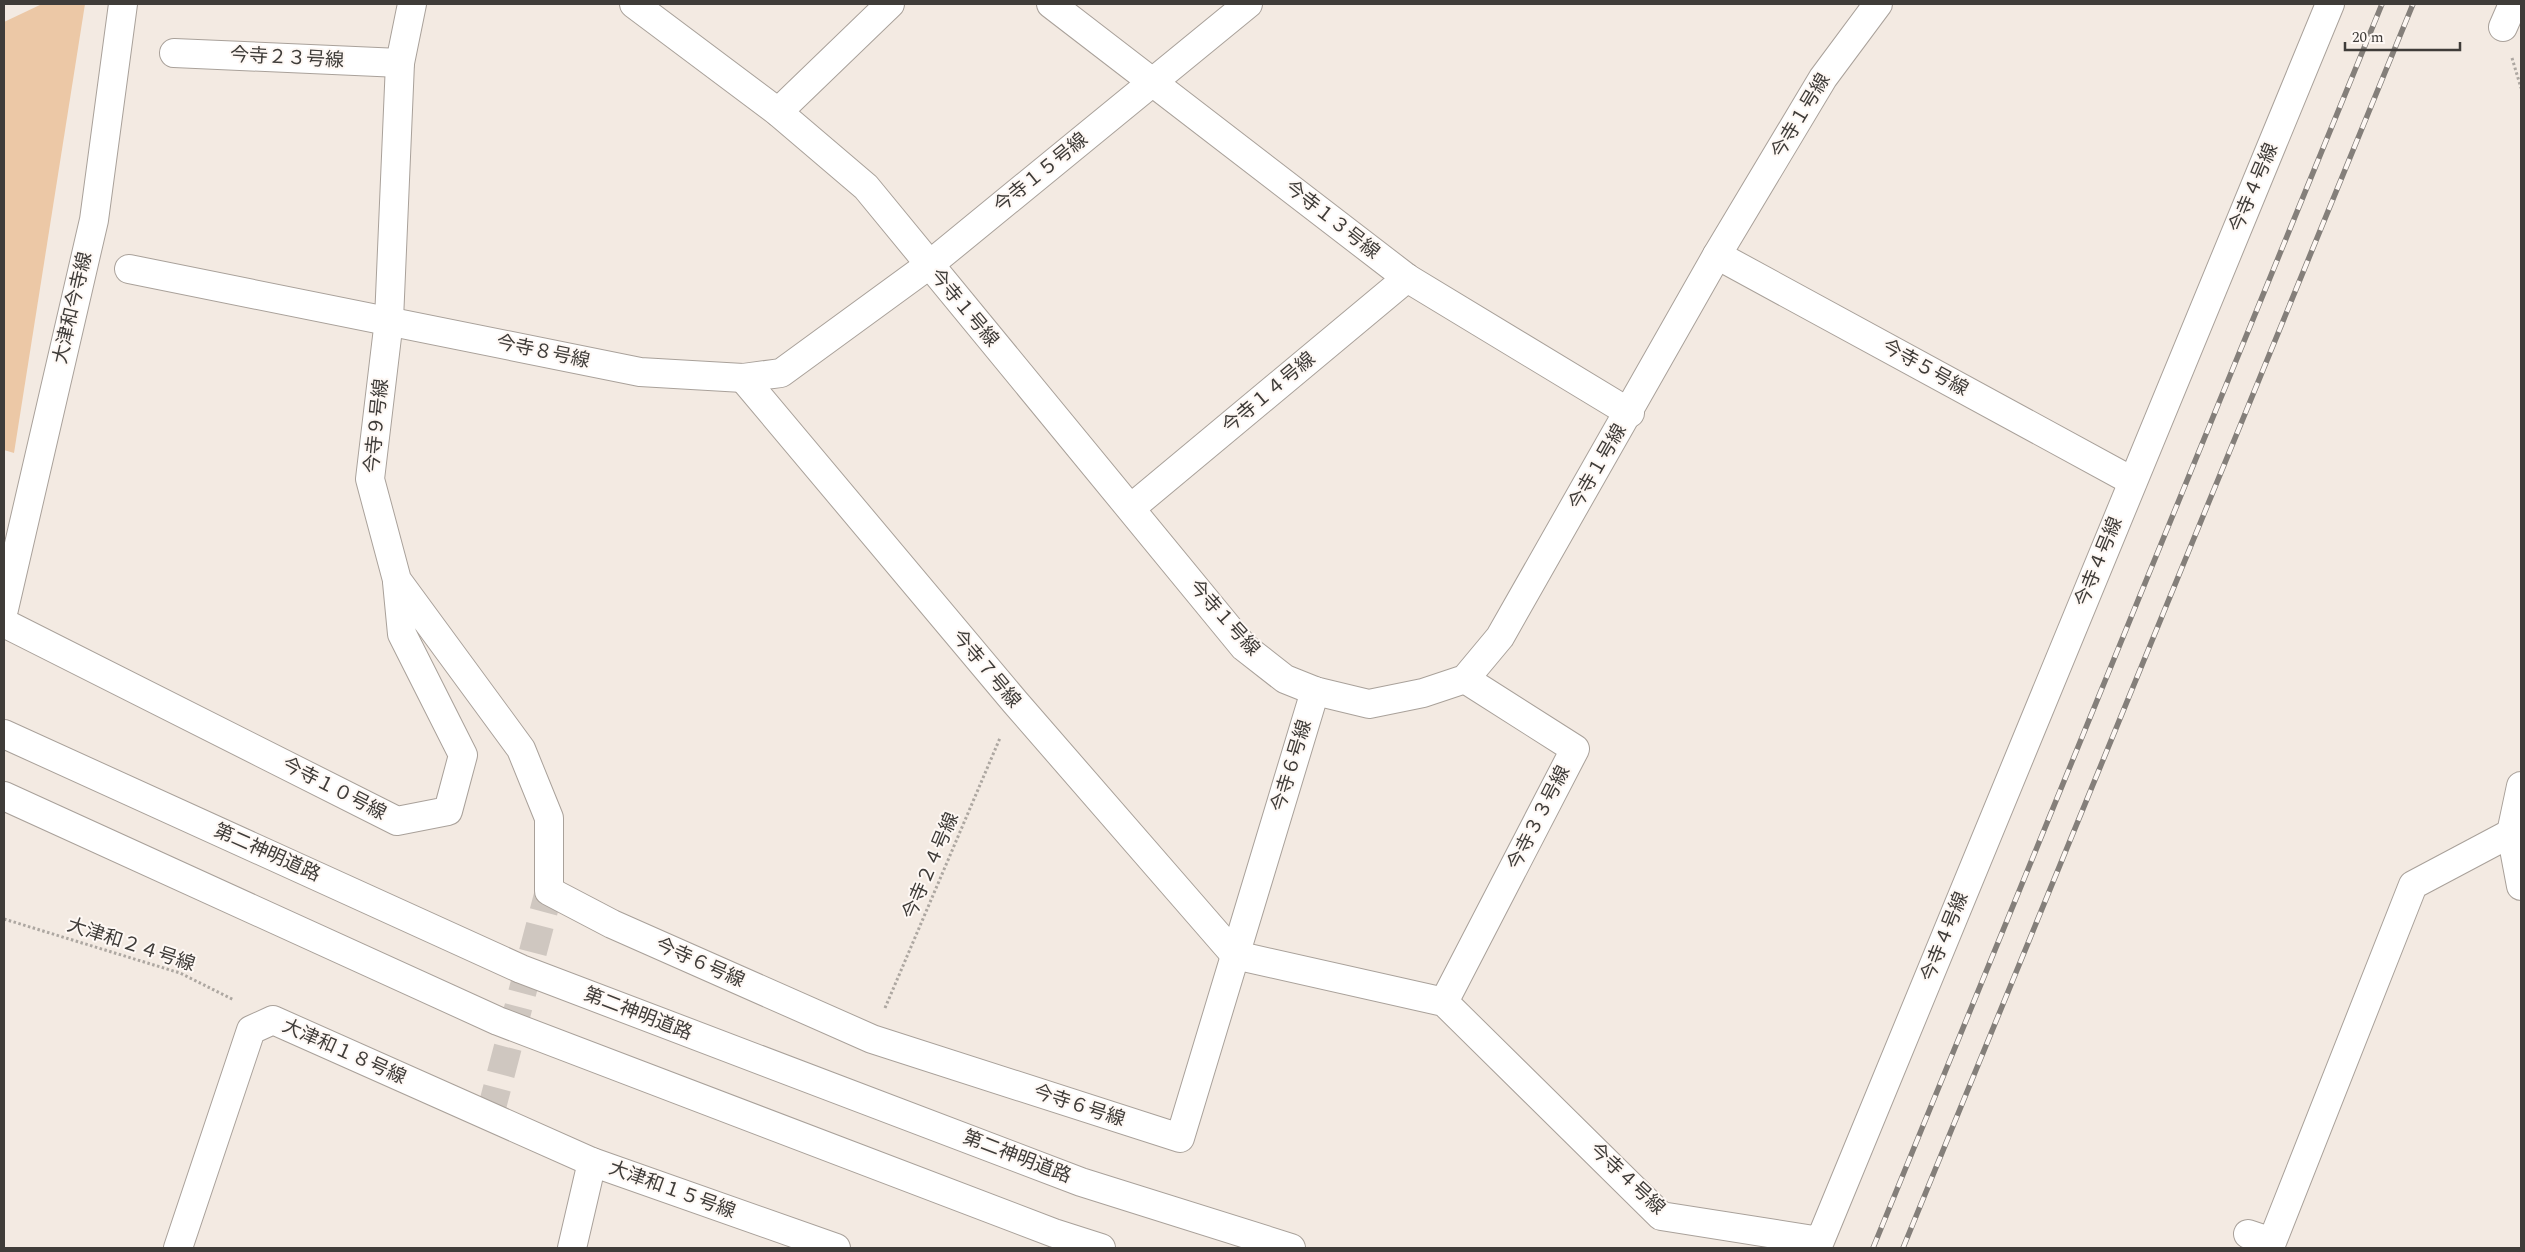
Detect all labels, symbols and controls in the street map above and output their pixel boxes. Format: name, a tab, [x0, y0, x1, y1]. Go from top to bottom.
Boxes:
scale bar	[2345, 20, 2460, 52]
text: 20 m	[2352, 26, 2384, 49]
street label: 今寺２３号線	[229, 41, 345, 75]
street label: 今寺１号線	[1764, 68, 1838, 164]
street label: 今寺１５号線	[988, 126, 1094, 220]
street label: 今寺４号線	[2222, 139, 2286, 237]
street label: 今寺１３号線	[1278, 173, 1386, 267]
street label: 大津和今寺線	[46, 249, 100, 367]
street label: 今寺１号線	[922, 262, 1006, 354]
street label: 今寺８号線	[494, 328, 592, 376]
street label: 今寺５号線	[1876, 332, 1974, 404]
street label: 今寺１４号線	[1216, 345, 1322, 441]
street label: 今寺９号線	[358, 377, 396, 475]
street label: 今寺１号線	[1562, 419, 1634, 515]
street label: 今寺４号線	[2068, 513, 2130, 611]
street label: 今寺１号線	[1181, 573, 1267, 663]
street label: 今寺７号線	[944, 623, 1028, 715]
street label: 今寺６号線	[1264, 716, 1320, 816]
street label: 今寺１０号線	[277, 750, 391, 828]
street label: 今寺３３号線	[1500, 761, 1578, 875]
street label: 今寺２４号線	[895, 808, 967, 924]
street label: 第二神明道路	[209, 817, 325, 889]
street label: 今寺４号線	[1914, 888, 1976, 986]
street label: 大津和２４号線	[63, 911, 199, 979]
street label: 今寺６号線	[651, 930, 749, 996]
street label: 第二神明道路	[580, 980, 696, 1048]
street label: 大津和１８号線	[277, 1012, 411, 1092]
street label: 今寺６号線	[1029, 1078, 1129, 1134]
street label: 第二神明道路	[959, 1123, 1075, 1191]
street label: 今寺４号線	[1582, 1136, 1672, 1222]
street label: 大津和１５号線	[605, 1154, 739, 1226]

